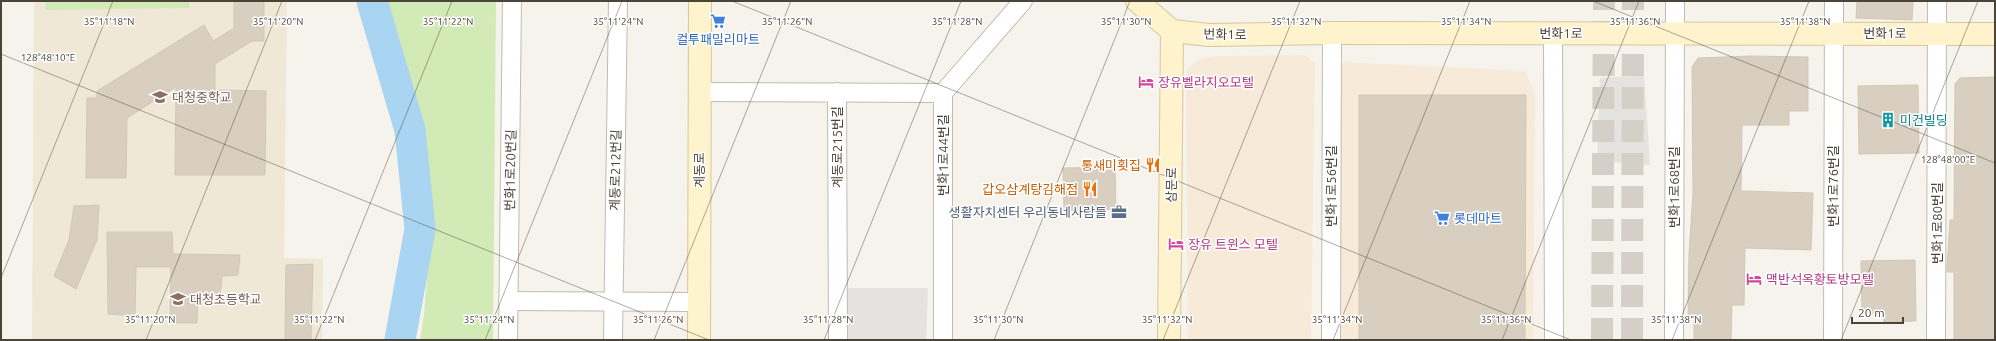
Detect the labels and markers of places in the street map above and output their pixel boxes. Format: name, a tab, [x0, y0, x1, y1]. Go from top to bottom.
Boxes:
supermarket icon: 컬투패밀리마트	[709, 12, 727, 30]
place label: 컬투패밀리마트	[676, 32, 760, 46]
hotel icon: 장유벨라지오모텔	[1137, 73, 1155, 91]
place label: 장유벨라지오모텔	[1158, 75, 1254, 89]
school or university icon: 대청중학교	[151, 88, 169, 106]
place label: 대청중학교	[172, 90, 232, 104]
building icon: 미건빌딩	[1879, 111, 1897, 129]
place label: 미건빌딩	[1900, 113, 1948, 127]
restaurant icon: 통새미횟집	[1144, 156, 1162, 174]
place label: 통새미횟집	[1081, 158, 1141, 172]
restaurant icon: 갑오삼계탕김해점	[1081, 180, 1099, 198]
place label: 갑오삼계탕김해점	[982, 182, 1078, 196]
office icon: 생활자치센터 우리동네사람들	[1110, 203, 1128, 221]
place label: 생활자치센터 우리동네사람들	[949, 205, 1107, 219]
supermarket icon: 롯데마트	[1433, 209, 1451, 227]
place label: 롯데마트	[1454, 211, 1502, 225]
hotel icon: 장유 트윈스 모텔	[1167, 235, 1185, 253]
place label: 장유 트윈스 모텔	[1188, 237, 1278, 251]
hotel icon: 맥반석옥황토방모텔	[1745, 270, 1763, 288]
place label: 맥반석옥황토방모텔	[1766, 272, 1874, 286]
school or university icon: 대청초등학교	[169, 290, 187, 308]
place label: 대청초등학교	[190, 292, 262, 306]

